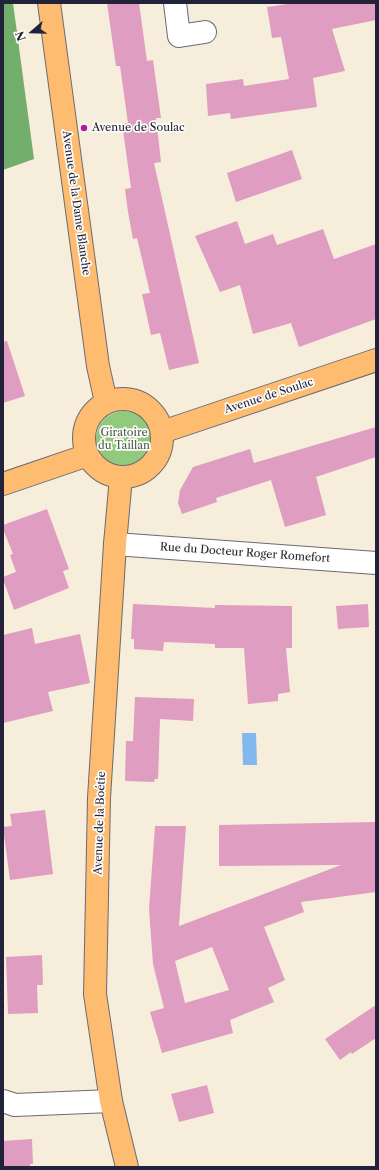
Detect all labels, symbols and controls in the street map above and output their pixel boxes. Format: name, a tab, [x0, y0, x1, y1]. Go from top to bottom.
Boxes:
north arrow	[12, 12, 52, 52]
text: N	[13, 29, 29, 43]
place label: Avenue de Soulac	[92, 121, 185, 135]
marker: Avenue de Soulac	[79, 123, 89, 133]
street label: Avenue de la Dame Blanche	[59, 130, 93, 276]
street label: Avenue de Soulac	[223, 375, 315, 417]
park label: Giratoire du Taillan	[98, 426, 150, 452]
street label: Rue du Docteur Roger Romefort	[160, 540, 330, 566]
street label: Avenue de la Boétie	[92, 771, 108, 875]

